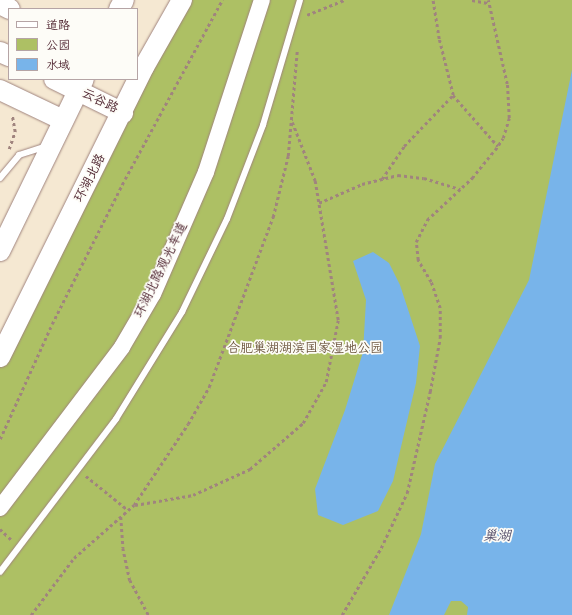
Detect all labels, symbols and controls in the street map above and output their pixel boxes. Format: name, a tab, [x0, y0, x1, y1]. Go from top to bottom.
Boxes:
legend	[8, 8, 138, 80]
text: 道路	[46, 18, 70, 32]
text: 公园	[46, 38, 70, 52]
text: 水域	[46, 58, 70, 72]
street label: 云谷路	[79, 85, 121, 117]
street label: 环湖北路	[71, 151, 109, 205]
street label: 环湖北路观光车道	[131, 220, 191, 320]
park label: 合肥巢湖湖滨国家湿地公园	[227, 340, 383, 356]
water label: 巢湖	[483, 528, 511, 544]

